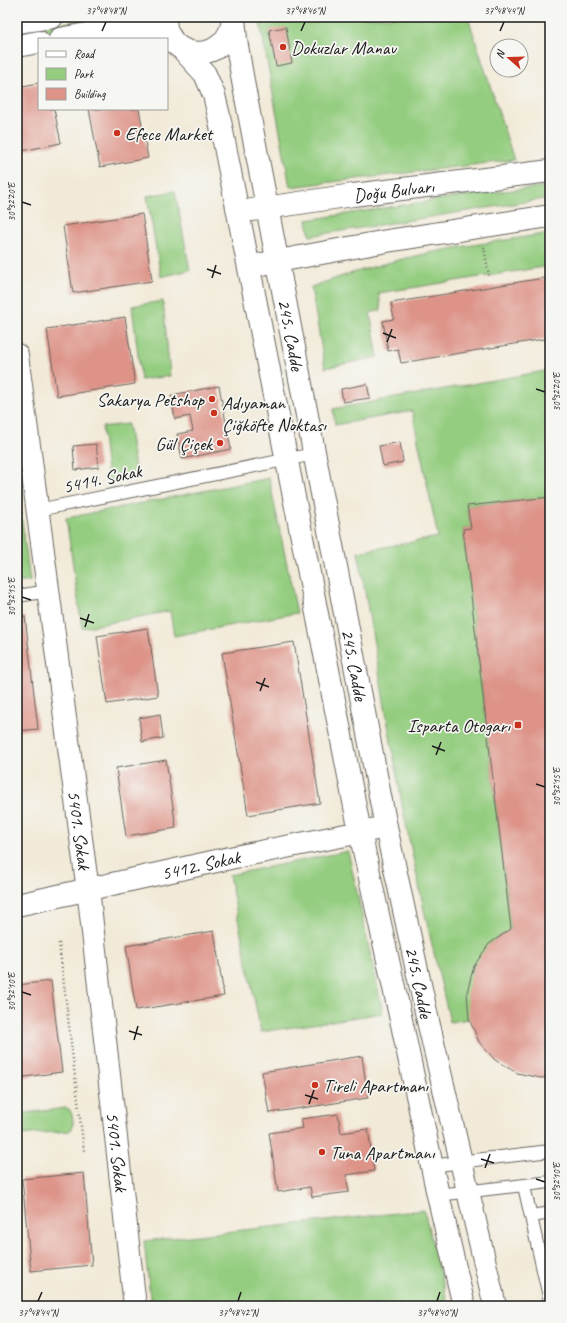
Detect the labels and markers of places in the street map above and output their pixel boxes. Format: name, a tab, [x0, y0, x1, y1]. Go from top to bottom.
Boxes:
place label: Dokuzlar Manav	[291, 36, 397, 60]
marker: Dokuzlar Manav	[278, 42, 288, 52]
place label: Efece Market	[125, 122, 214, 146]
marker: Efece Market	[112, 128, 122, 138]
place label: Sakarya Petshop	[96, 388, 205, 412]
place label: Adıyaman Çiğköfte Noktası	[222, 391, 328, 437]
marker: Sakarya Petshop	[207, 394, 217, 404]
marker: Adıyaman Çiğköfte Noktası	[209, 408, 219, 418]
place label: Gül Çiçek	[155, 432, 214, 456]
marker: Gül Çiçek	[215, 438, 225, 448]
place label: Isparta Otogarı	[407, 714, 511, 738]
marker: Isparta Otogarı	[513, 720, 523, 730]
place label: Tireli Apartmanı	[323, 1074, 430, 1098]
marker: Tireli Apartmanı	[310, 1080, 320, 1090]
place label: Tuna Apartmanı	[330, 1141, 436, 1165]
marker: Tuna Apartmanı	[317, 1147, 327, 1157]

